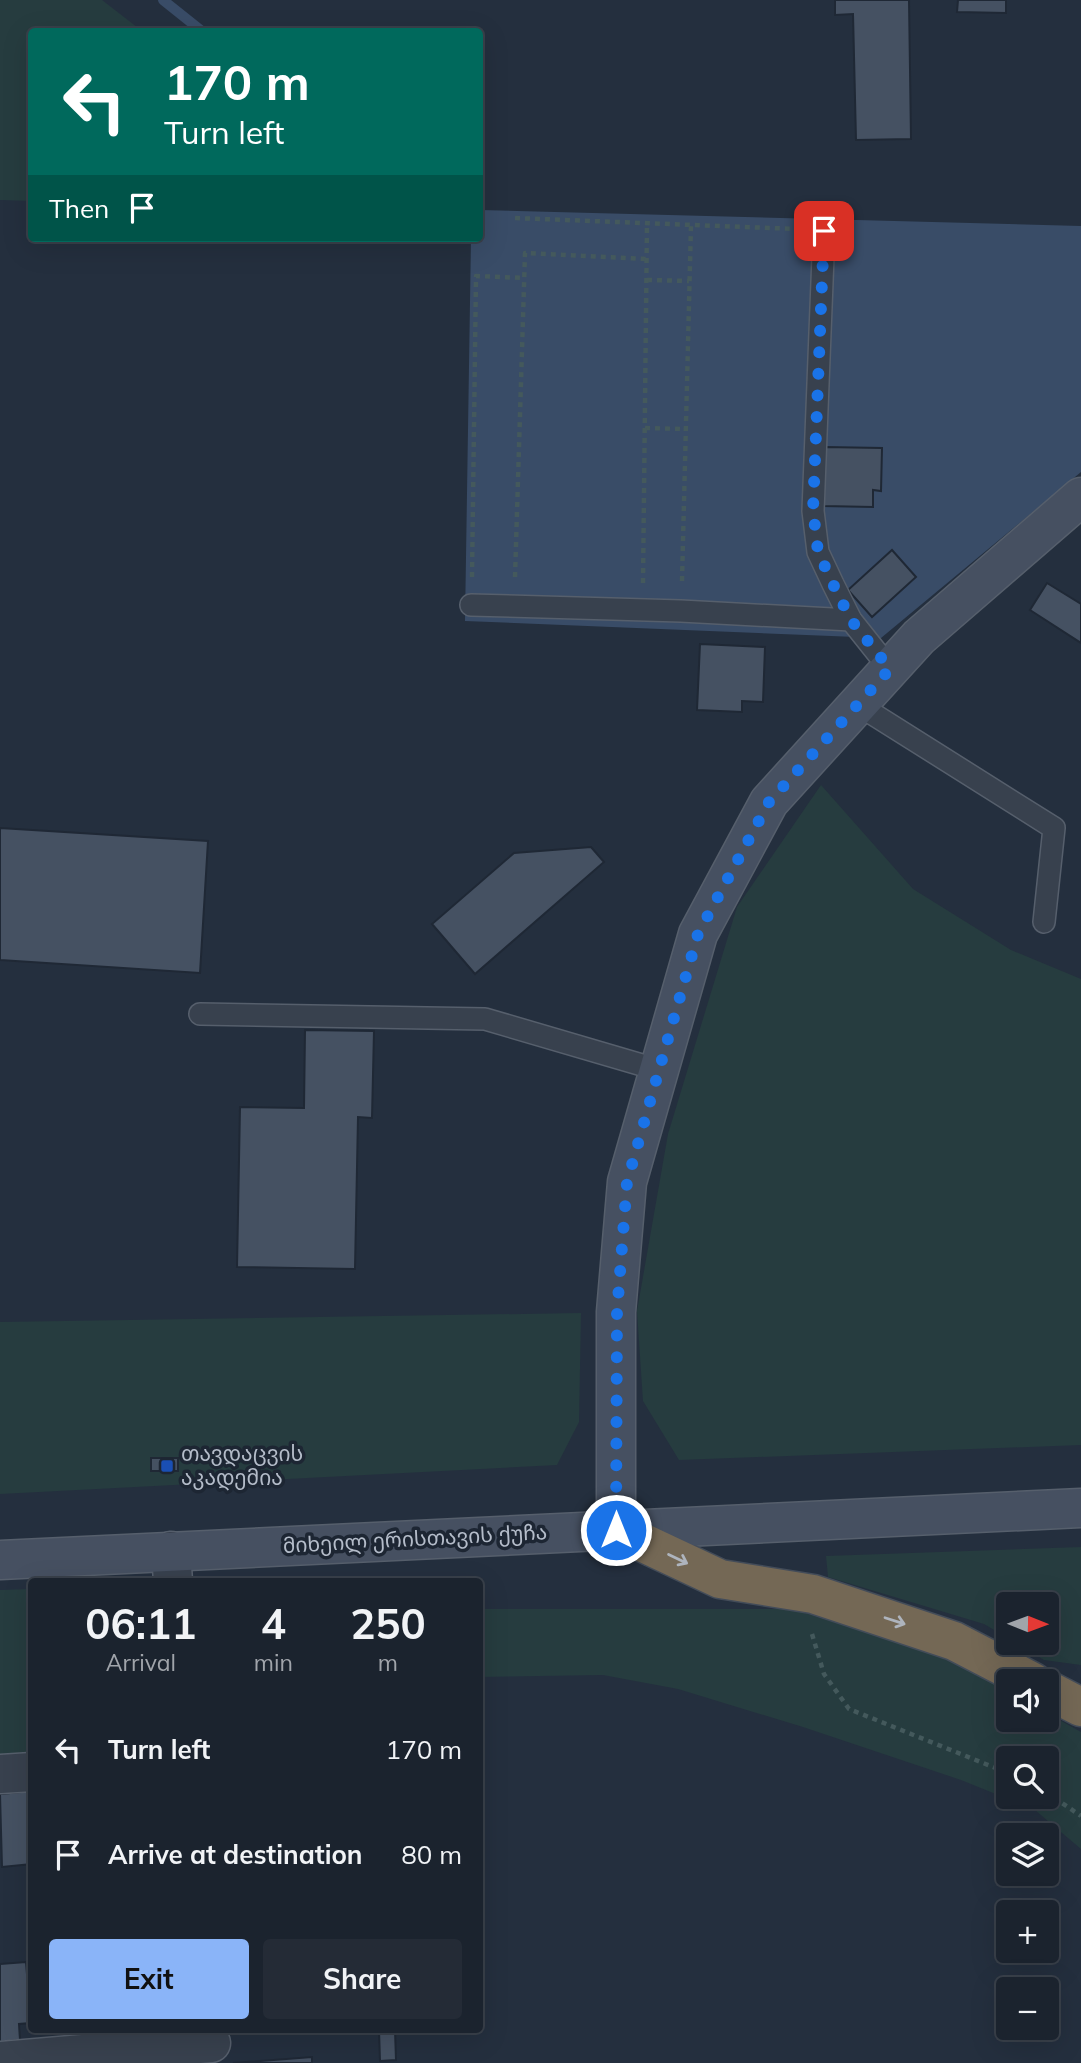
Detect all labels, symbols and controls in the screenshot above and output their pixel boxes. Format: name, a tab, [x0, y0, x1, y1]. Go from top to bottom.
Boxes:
text: 170 m	[164, 51, 310, 112]
icon: left	[49, 56, 140, 147]
text: Turn left	[164, 112, 284, 152]
icon: arrive	[123, 189, 161, 227]
text: Then	[49, 192, 109, 225]
pin	[794, 201, 854, 261]
icon: arrive	[805, 212, 843, 250]
place label: თავდაცვის აკადემია	[181, 1440, 303, 1491]
marker: თავდაცვის აკადემია	[159, 1458, 175, 1474]
position arrow	[579, 1493, 653, 1567]
street label: მიხეილ ერისთავის ქუჩა	[282, 1518, 548, 1559]
one-way arrow	[667, 1553, 688, 1566]
north arrow	[996, 1592, 1059, 1656]
map controls	[996, 1592, 1059, 2040]
text: 06:11	[85, 1597, 196, 1650]
text: 4	[261, 1597, 286, 1650]
text: 250	[350, 1597, 426, 1650]
one-way arrow	[884, 1616, 906, 1628]
text: Arrival	[106, 1648, 176, 1677]
text: min	[254, 1648, 293, 1677]
text: m	[378, 1648, 398, 1677]
button: sound	[996, 1669, 1059, 1732]
icon: left	[49, 1731, 87, 1769]
text: Turn left	[108, 1733, 210, 1766]
text: 170 m	[386, 1733, 462, 1766]
button: search	[996, 1746, 1059, 1809]
button: layers	[996, 1823, 1059, 1886]
icon: arrive	[49, 1836, 87, 1874]
text: Arrive at destination	[108, 1838, 363, 1871]
text: 80 m	[401, 1838, 462, 1871]
button: +	[996, 1900, 1059, 1963]
button: Exit	[49, 1939, 249, 2019]
button: Share	[263, 1939, 462, 2019]
button: −	[996, 1977, 1059, 2040]

